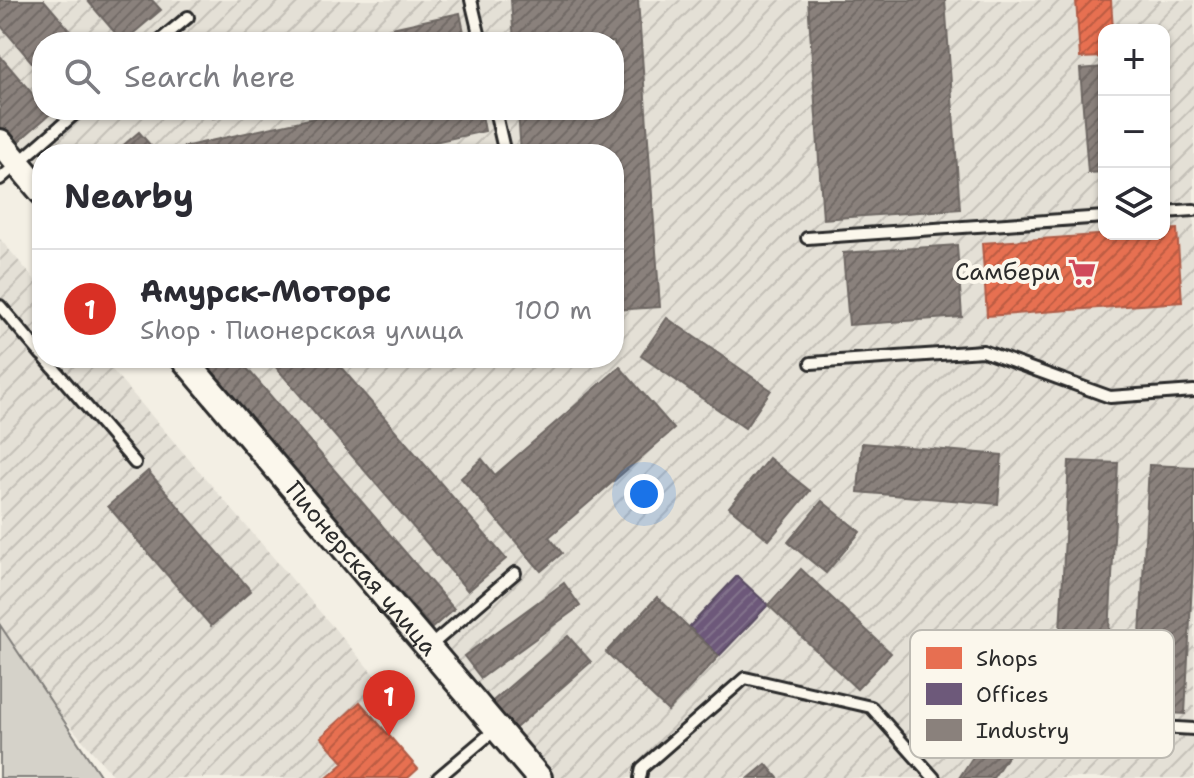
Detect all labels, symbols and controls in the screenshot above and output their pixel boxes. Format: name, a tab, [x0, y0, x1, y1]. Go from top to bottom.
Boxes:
map controls	[1098, 24, 1170, 240]
button: +	[1098, 24, 1170, 96]
search box	[32, 32, 624, 120]
icon: search	[60, 54, 104, 98]
text: Search here	[124, 56, 295, 97]
button: −	[1098, 96, 1170, 168]
button: layers	[1098, 168, 1170, 240]
text: Nearby	[64, 173, 194, 219]
place label: Самбери	[955, 256, 1060, 288]
supermarket icon: Самбери	[1067, 257, 1097, 287]
text: Амурск-Моторс	[140, 271, 392, 312]
text: 1	[84, 292, 96, 327]
text: 100 m	[514, 292, 592, 327]
text: Shop · Пионерская улица	[140, 312, 463, 347]
street label: Пионерская улица	[278, 474, 445, 663]
your location	[624, 474, 664, 514]
legend	[910, 630, 1174, 758]
text: Shops	[976, 644, 1038, 673]
pin: 1	[363, 670, 415, 736]
text: Offices	[976, 680, 1049, 709]
text: Industry	[976, 716, 1069, 745]

